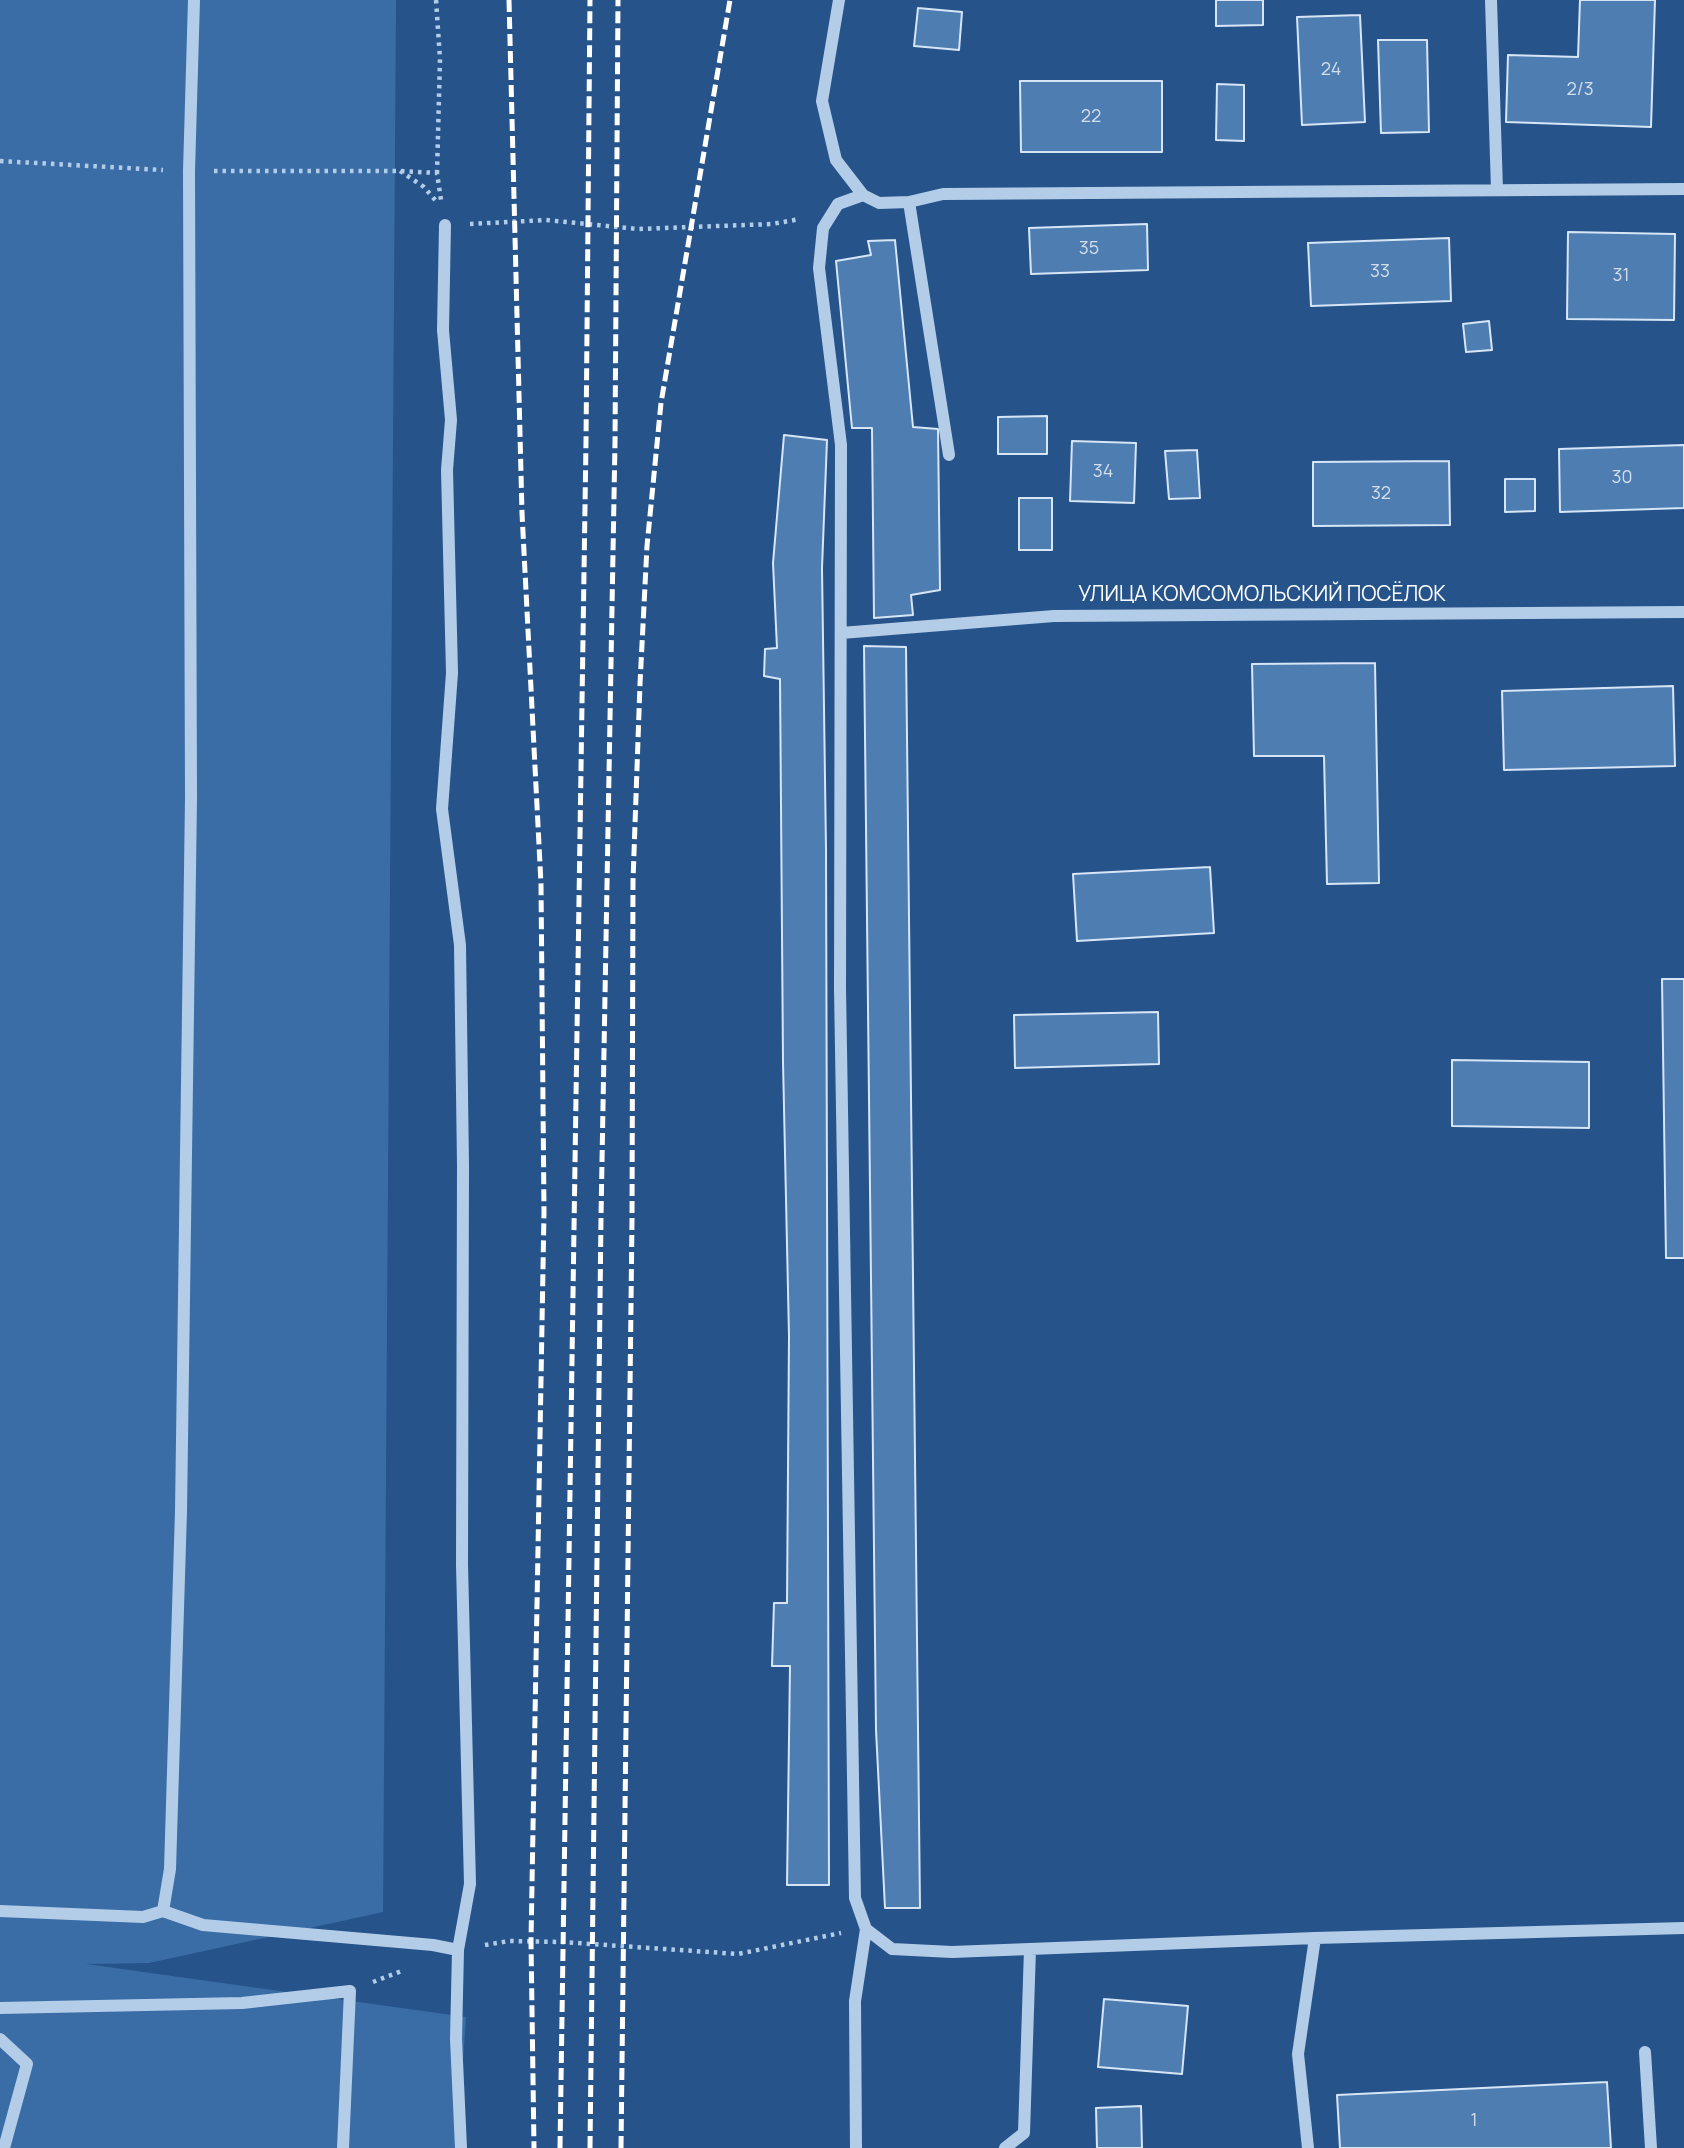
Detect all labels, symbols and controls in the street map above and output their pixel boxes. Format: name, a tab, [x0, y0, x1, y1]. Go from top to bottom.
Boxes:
house number: 24	[1321, 59, 1341, 81]
house number: 2/3	[1566, 79, 1594, 101]
house number: 22	[1081, 106, 1101, 128]
house number: 35	[1079, 238, 1099, 260]
house number: 33	[1370, 261, 1390, 283]
house number: 31	[1613, 265, 1629, 287]
house number: 34	[1093, 461, 1113, 483]
house number: 30	[1612, 467, 1632, 489]
house number: 32	[1371, 483, 1391, 505]
street label: УЛИЦА КОМСОМОЛЬСКИЙ ПОСЁЛОК	[1078, 582, 1446, 608]
house number: 1	[1470, 2110, 1478, 2132]

